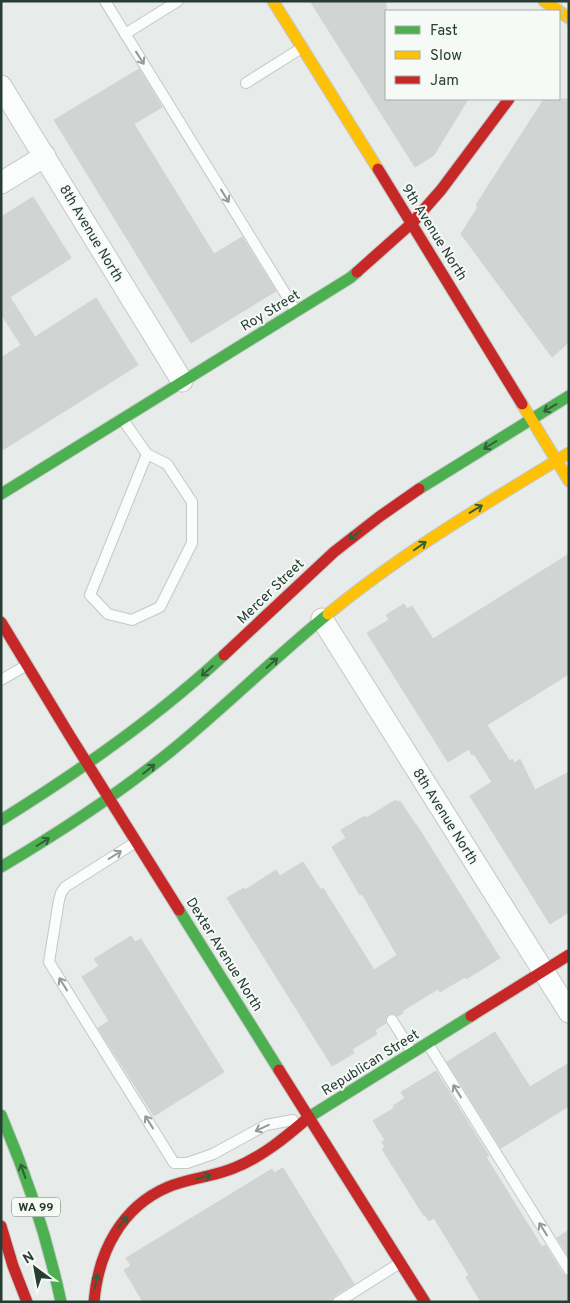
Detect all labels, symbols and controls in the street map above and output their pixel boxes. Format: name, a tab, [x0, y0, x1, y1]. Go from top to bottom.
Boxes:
legend	[385, 10, 560, 100]
text: Fast	[430, 22, 458, 41]
text: Slow	[430, 47, 462, 66]
one-way arrow	[135, 50, 145, 64]
text: Jam	[430, 72, 459, 91]
street label: 8th Avenue North	[55, 182, 126, 285]
street label: 9th Avenue North	[397, 182, 470, 284]
one-way arrow	[220, 189, 230, 203]
street label: Roy Street	[238, 287, 303, 336]
one-way arrow	[544, 403, 558, 413]
one-way arrow	[484, 440, 498, 450]
one-way arrow	[469, 504, 483, 514]
one-way arrow	[348, 530, 362, 540]
one-way arrow	[413, 541, 427, 551]
street label: Mercer Street	[234, 556, 308, 628]
one-way arrow	[265, 657, 278, 669]
one-way arrow	[200, 665, 213, 677]
one-way arrow	[142, 764, 155, 775]
street label: 8th Avenue North	[408, 766, 481, 868]
one-way arrow	[35, 836, 49, 846]
one-way arrow	[108, 849, 122, 859]
street label: Dexter Avenue North	[182, 895, 266, 1015]
one-way arrow	[57, 978, 67, 992]
street label: Republican Street	[319, 1026, 423, 1100]
one-way arrow	[451, 1085, 461, 1099]
one-way arrow	[143, 1115, 154, 1129]
one-way arrow	[255, 1124, 270, 1134]
one-way arrow	[18, 1164, 27, 1179]
one-way arrow	[195, 1172, 211, 1181]
road number: WA 99	[12, 1198, 60, 1216]
one-way arrow	[118, 1215, 129, 1228]
one-way arrow	[538, 1222, 548, 1236]
north arrow	[10, 1243, 60, 1293]
text: N	[20, 1248, 38, 1268]
one-way arrow	[92, 1274, 102, 1290]

